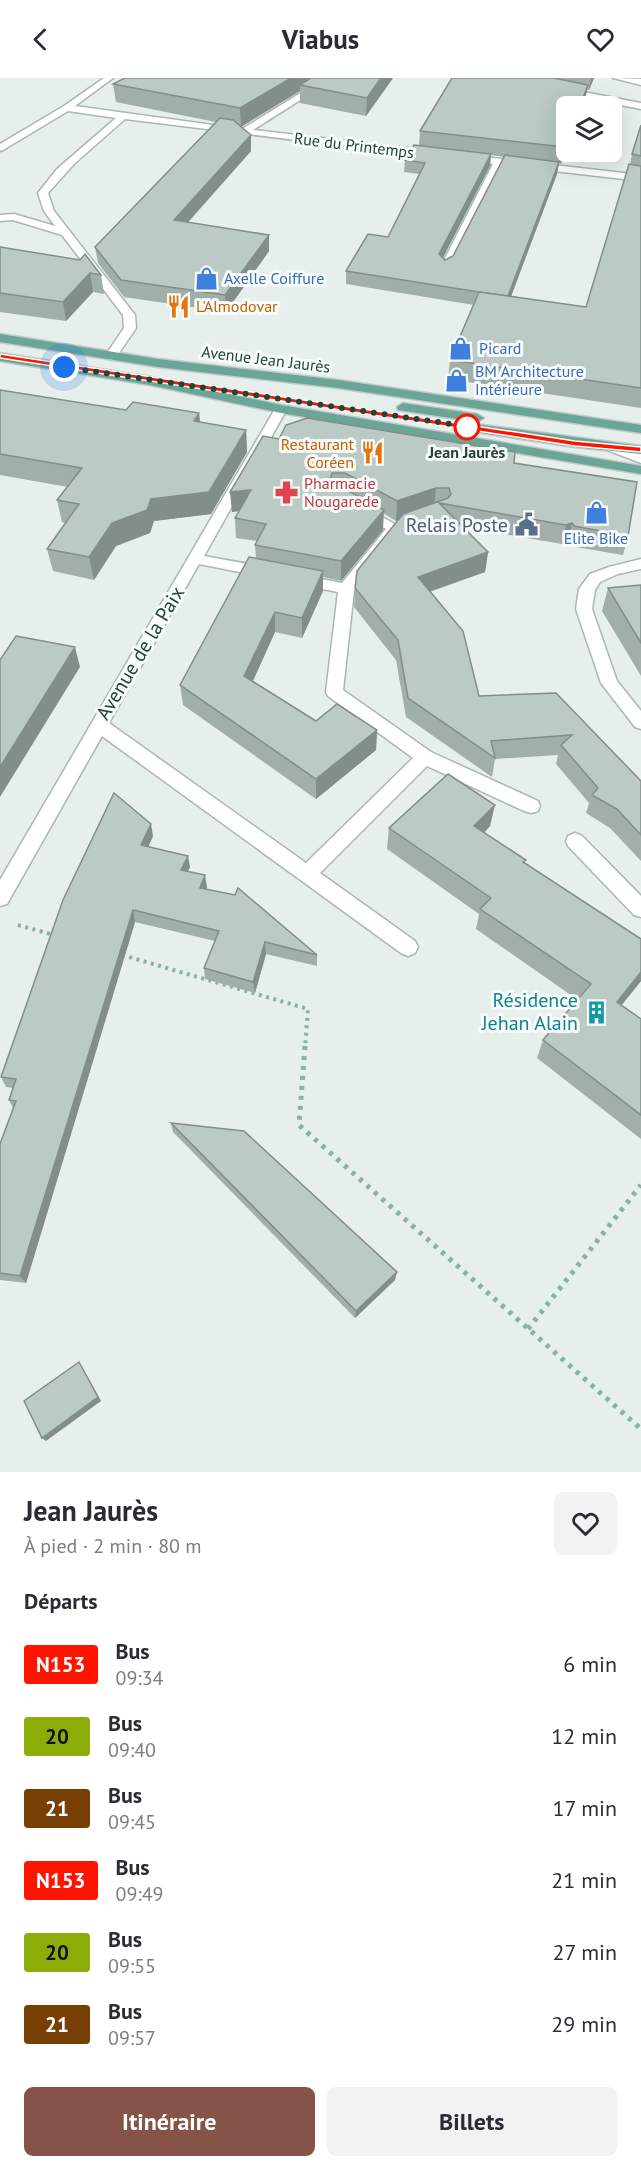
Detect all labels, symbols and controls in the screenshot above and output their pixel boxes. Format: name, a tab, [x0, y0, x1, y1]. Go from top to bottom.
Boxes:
text: Viabus	[282, 22, 359, 56]
icon: back	[24, 23, 57, 56]
icon: heart	[584, 23, 617, 56]
map controls	[556, 96, 622, 162]
button: layers	[556, 96, 622, 162]
street label: Rue du Printemps	[293, 128, 415, 162]
shop icon: Axelle Coiffure	[193, 265, 219, 291]
place label: Axelle Coiffure	[224, 268, 324, 288]
restaurant icon: L'Almodovar	[165, 293, 191, 319]
place label: L'Almodovar	[196, 296, 278, 316]
shop icon: Picard	[448, 335, 474, 361]
place label: Picard	[479, 338, 521, 358]
street label: Avenue Jean Jaurès	[201, 341, 332, 377]
your location	[49, 352, 79, 382]
place label: BM Architecture Intérieure	[475, 361, 584, 399]
shop icon: BM Architecture Intérieure	[444, 367, 470, 393]
marker: Jean Jaurès	[454, 414, 480, 440]
place label: Restaurant Coréen	[281, 434, 355, 472]
restaurant icon: Restaurant Coréen	[359, 440, 385, 466]
place label: Jean Jaurès	[428, 442, 506, 462]
place label: Pharmacie Nougarede	[304, 473, 379, 511]
pharmacy icon: Pharmacie Nougarede	[273, 479, 299, 505]
shop icon: Elite Bike	[583, 500, 609, 526]
place label: Relais Poste	[406, 512, 508, 538]
public building icon: Relais Poste	[513, 512, 539, 538]
place label: Elite Bike	[564, 528, 628, 548]
street label: Avenue de la Paix	[90, 581, 190, 725]
place label: Résidence Jehan Alain	[481, 987, 578, 1036]
building icon: Résidence Jehan Alain	[583, 999, 609, 1025]
text: Jean Jaurès	[24, 1492, 158, 1529]
button: heart	[554, 1492, 617, 1555]
text: À pied · 2 min · 80 m	[24, 1533, 202, 1559]
text: Départs	[24, 1587, 98, 1615]
text: Bus	[116, 1637, 150, 1665]
text: 6 min	[563, 1650, 617, 1678]
text: N153	[36, 1651, 86, 1678]
text: 09:34	[116, 1665, 164, 1691]
text: Bus	[108, 1709, 142, 1737]
text: 12 min	[551, 1722, 617, 1750]
text: 20	[45, 1723, 69, 1750]
text: 09:40	[108, 1737, 156, 1763]
text: Bus	[108, 1781, 142, 1809]
text: 17 min	[553, 1794, 617, 1822]
text: 21	[45, 1795, 69, 1822]
text: 09:45	[108, 1809, 156, 1835]
text: Bus	[116, 1853, 150, 1881]
text: 21 min	[551, 1866, 617, 1894]
text: N153	[36, 1867, 86, 1894]
text: 09:49	[116, 1881, 164, 1907]
text: Bus	[108, 1925, 142, 1953]
text: 27 min	[553, 1938, 617, 1966]
text: 20	[45, 1939, 69, 1966]
text: 09:55	[108, 1953, 156, 1979]
text: Bus	[108, 1997, 142, 2025]
text: 29 min	[551, 2010, 617, 2038]
text: 21	[45, 2011, 69, 2038]
text: 09:57	[108, 2025, 156, 2051]
button: Itinéraire	[24, 2087, 315, 2156]
button: Billets	[327, 2087, 617, 2156]

